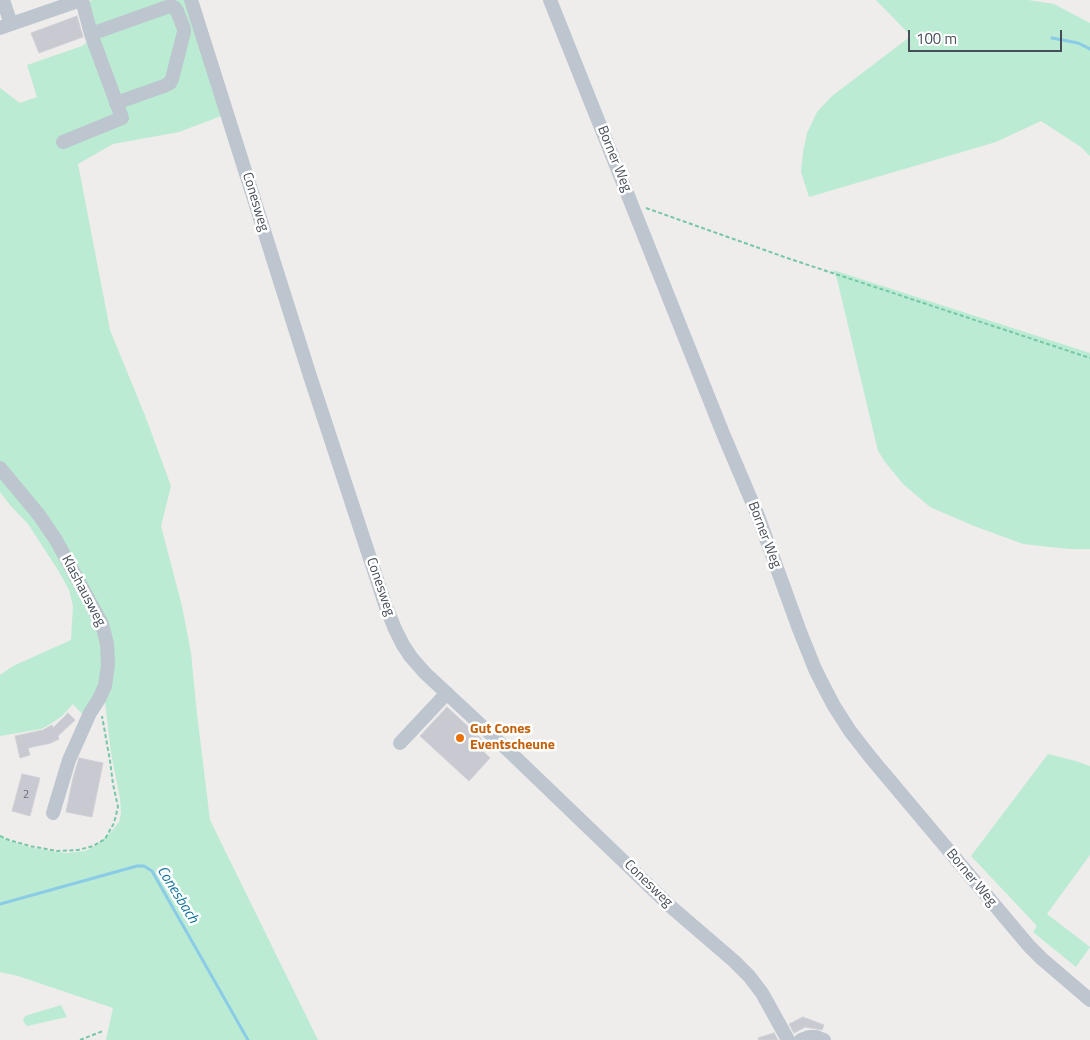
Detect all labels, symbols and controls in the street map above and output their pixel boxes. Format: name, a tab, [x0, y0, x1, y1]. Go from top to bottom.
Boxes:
scale bar	[910, 20, 1064, 52]
text: 100 m	[916, 27, 957, 50]
street label: Borner Weg	[593, 124, 635, 194]
street label: Conesweg	[238, 170, 272, 234]
street label: Borner Weg	[744, 499, 784, 571]
street label: Klashausweg	[57, 553, 109, 629]
street label: Conesweg	[362, 556, 398, 618]
place label: Gut Cones Eventscheune	[470, 722, 555, 754]
marker: Gut Cones Eventscheune	[454, 732, 466, 744]
house number: 2	[23, 788, 29, 802]
street label: Borner Weg	[942, 846, 1000, 910]
street label: Conesweg	[620, 857, 676, 911]
water label: Conesbach	[152, 863, 202, 927]

